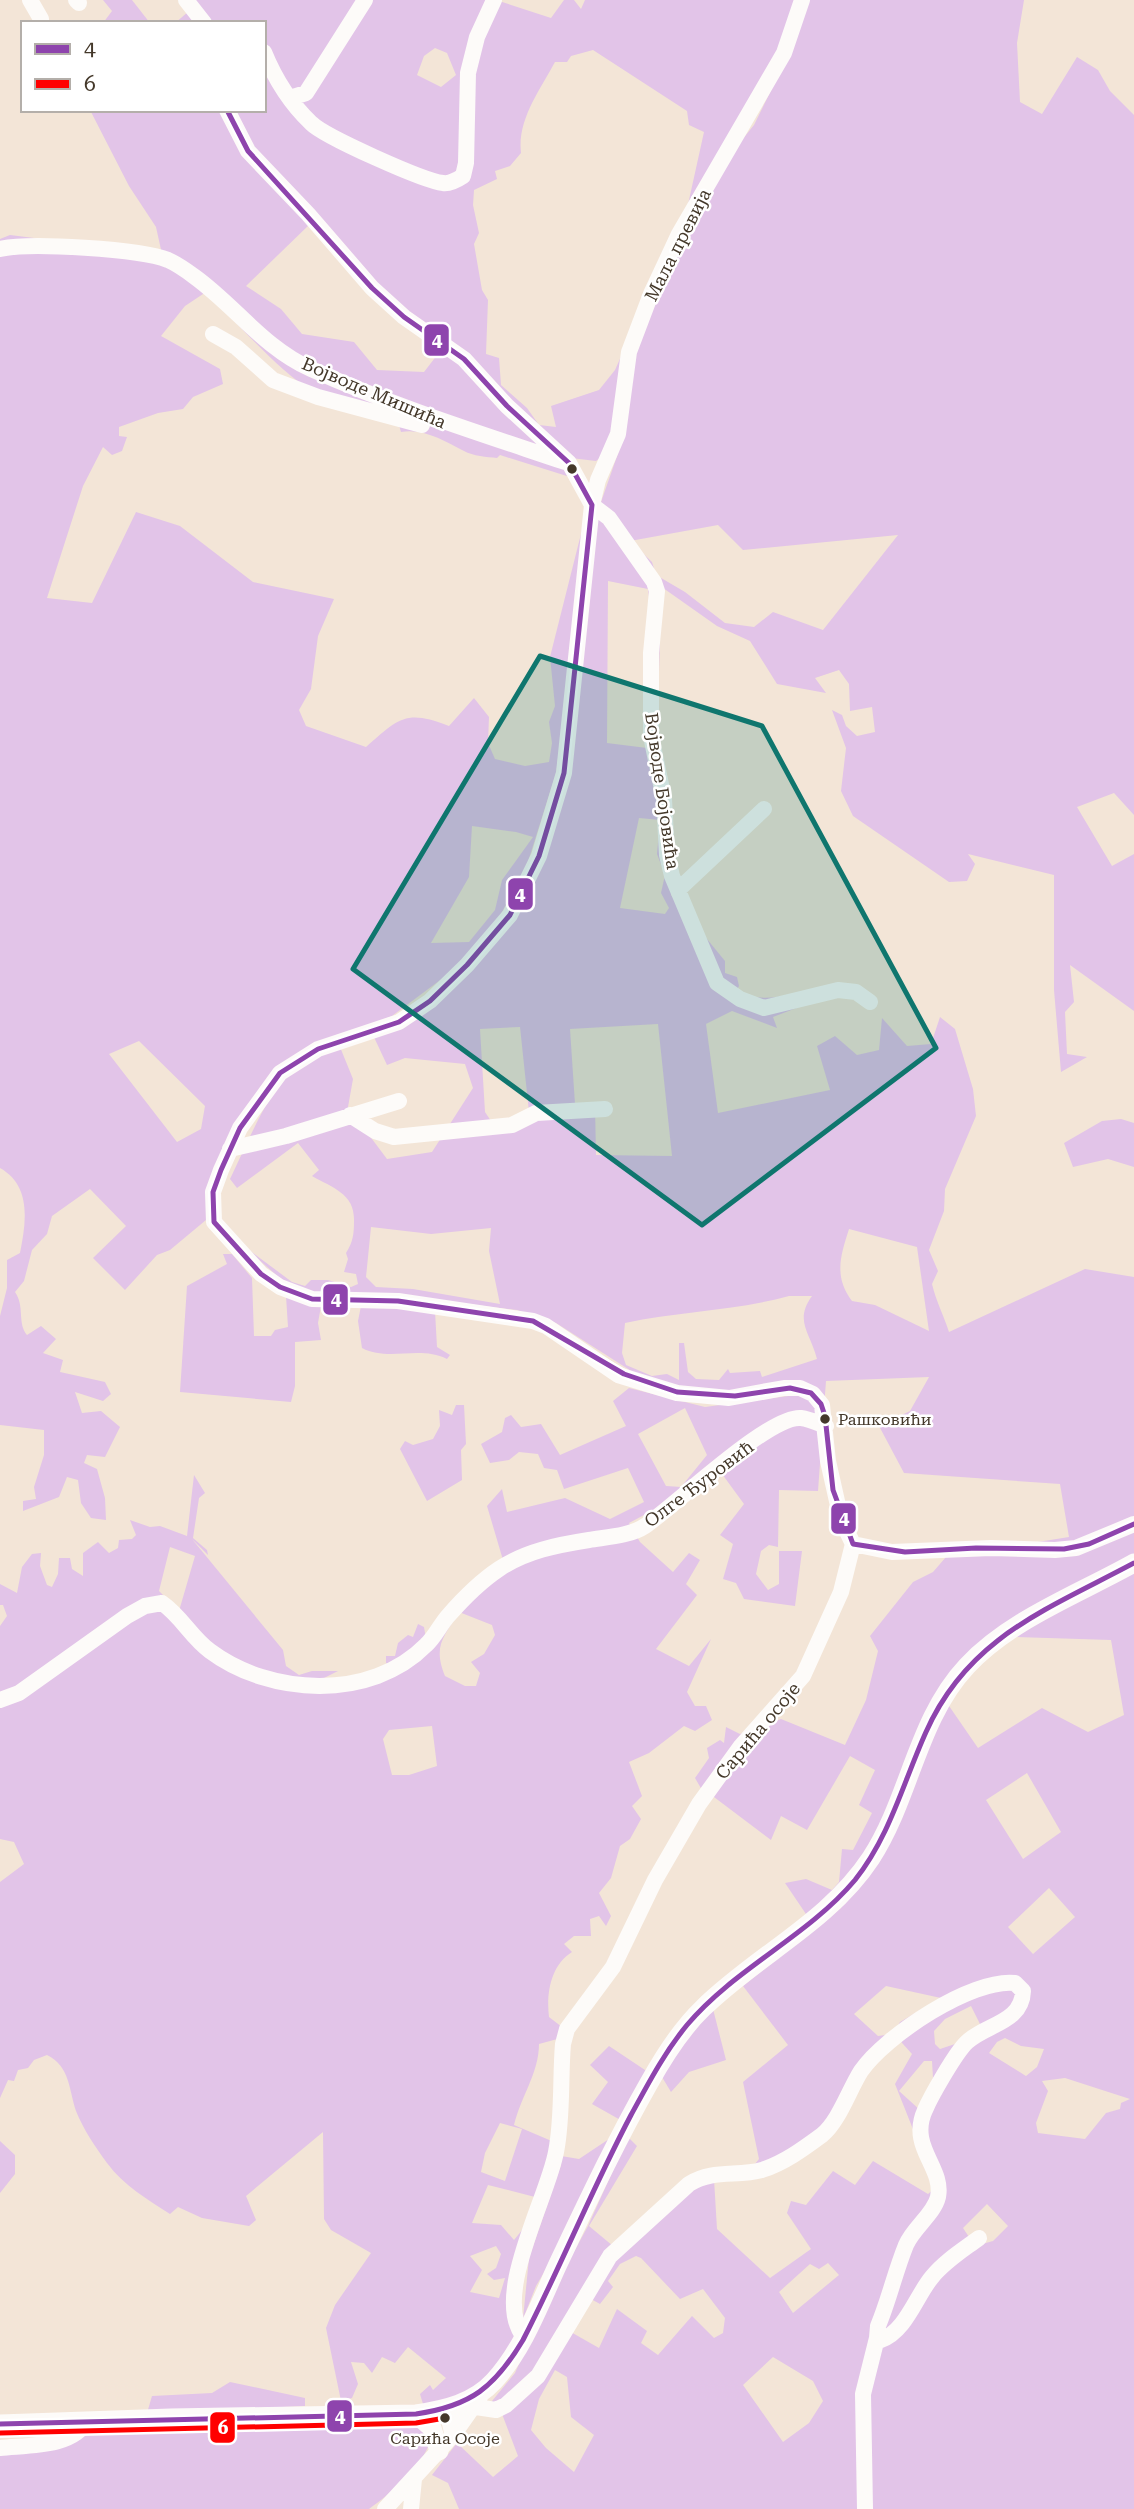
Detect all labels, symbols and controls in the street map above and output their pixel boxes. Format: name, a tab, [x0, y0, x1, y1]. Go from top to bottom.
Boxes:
legend	[21, 21, 266, 112]
text: 4	[84, 37, 96, 61]
text: 6	[84, 72, 96, 96]
street label: Мала превија	[640, 185, 715, 305]
line badge: 4	[423, 323, 450, 357]
text: 4	[432, 329, 443, 352]
street label: Војводе Мишића	[299, 353, 450, 433]
unlabelled marker	[565, 462, 579, 476]
street label: Војводе Бојовића	[641, 711, 684, 871]
line badge: 4	[507, 877, 534, 911]
text: 4	[515, 883, 526, 906]
line badge: 4	[322, 1283, 349, 1316]
text: 4	[331, 1288, 342, 1311]
place label: Рашковићи	[838, 1410, 932, 1429]
marker: Рашковићи	[818, 1412, 832, 1426]
street label: Олге Ђуровић	[640, 1436, 758, 1531]
line badge: 4	[830, 1502, 857, 1535]
text: 4	[839, 1507, 850, 1530]
street label: Сарића осоје	[711, 1678, 804, 1783]
line badge: 4	[326, 2399, 353, 2433]
text: 4	[335, 2405, 346, 2428]
line badge: 6	[209, 2411, 236, 2444]
marker: Сарића Осоје	[438, 2411, 452, 2425]
text: 6	[218, 2416, 229, 2439]
place label: Сарића Осоје	[390, 2429, 500, 2448]

